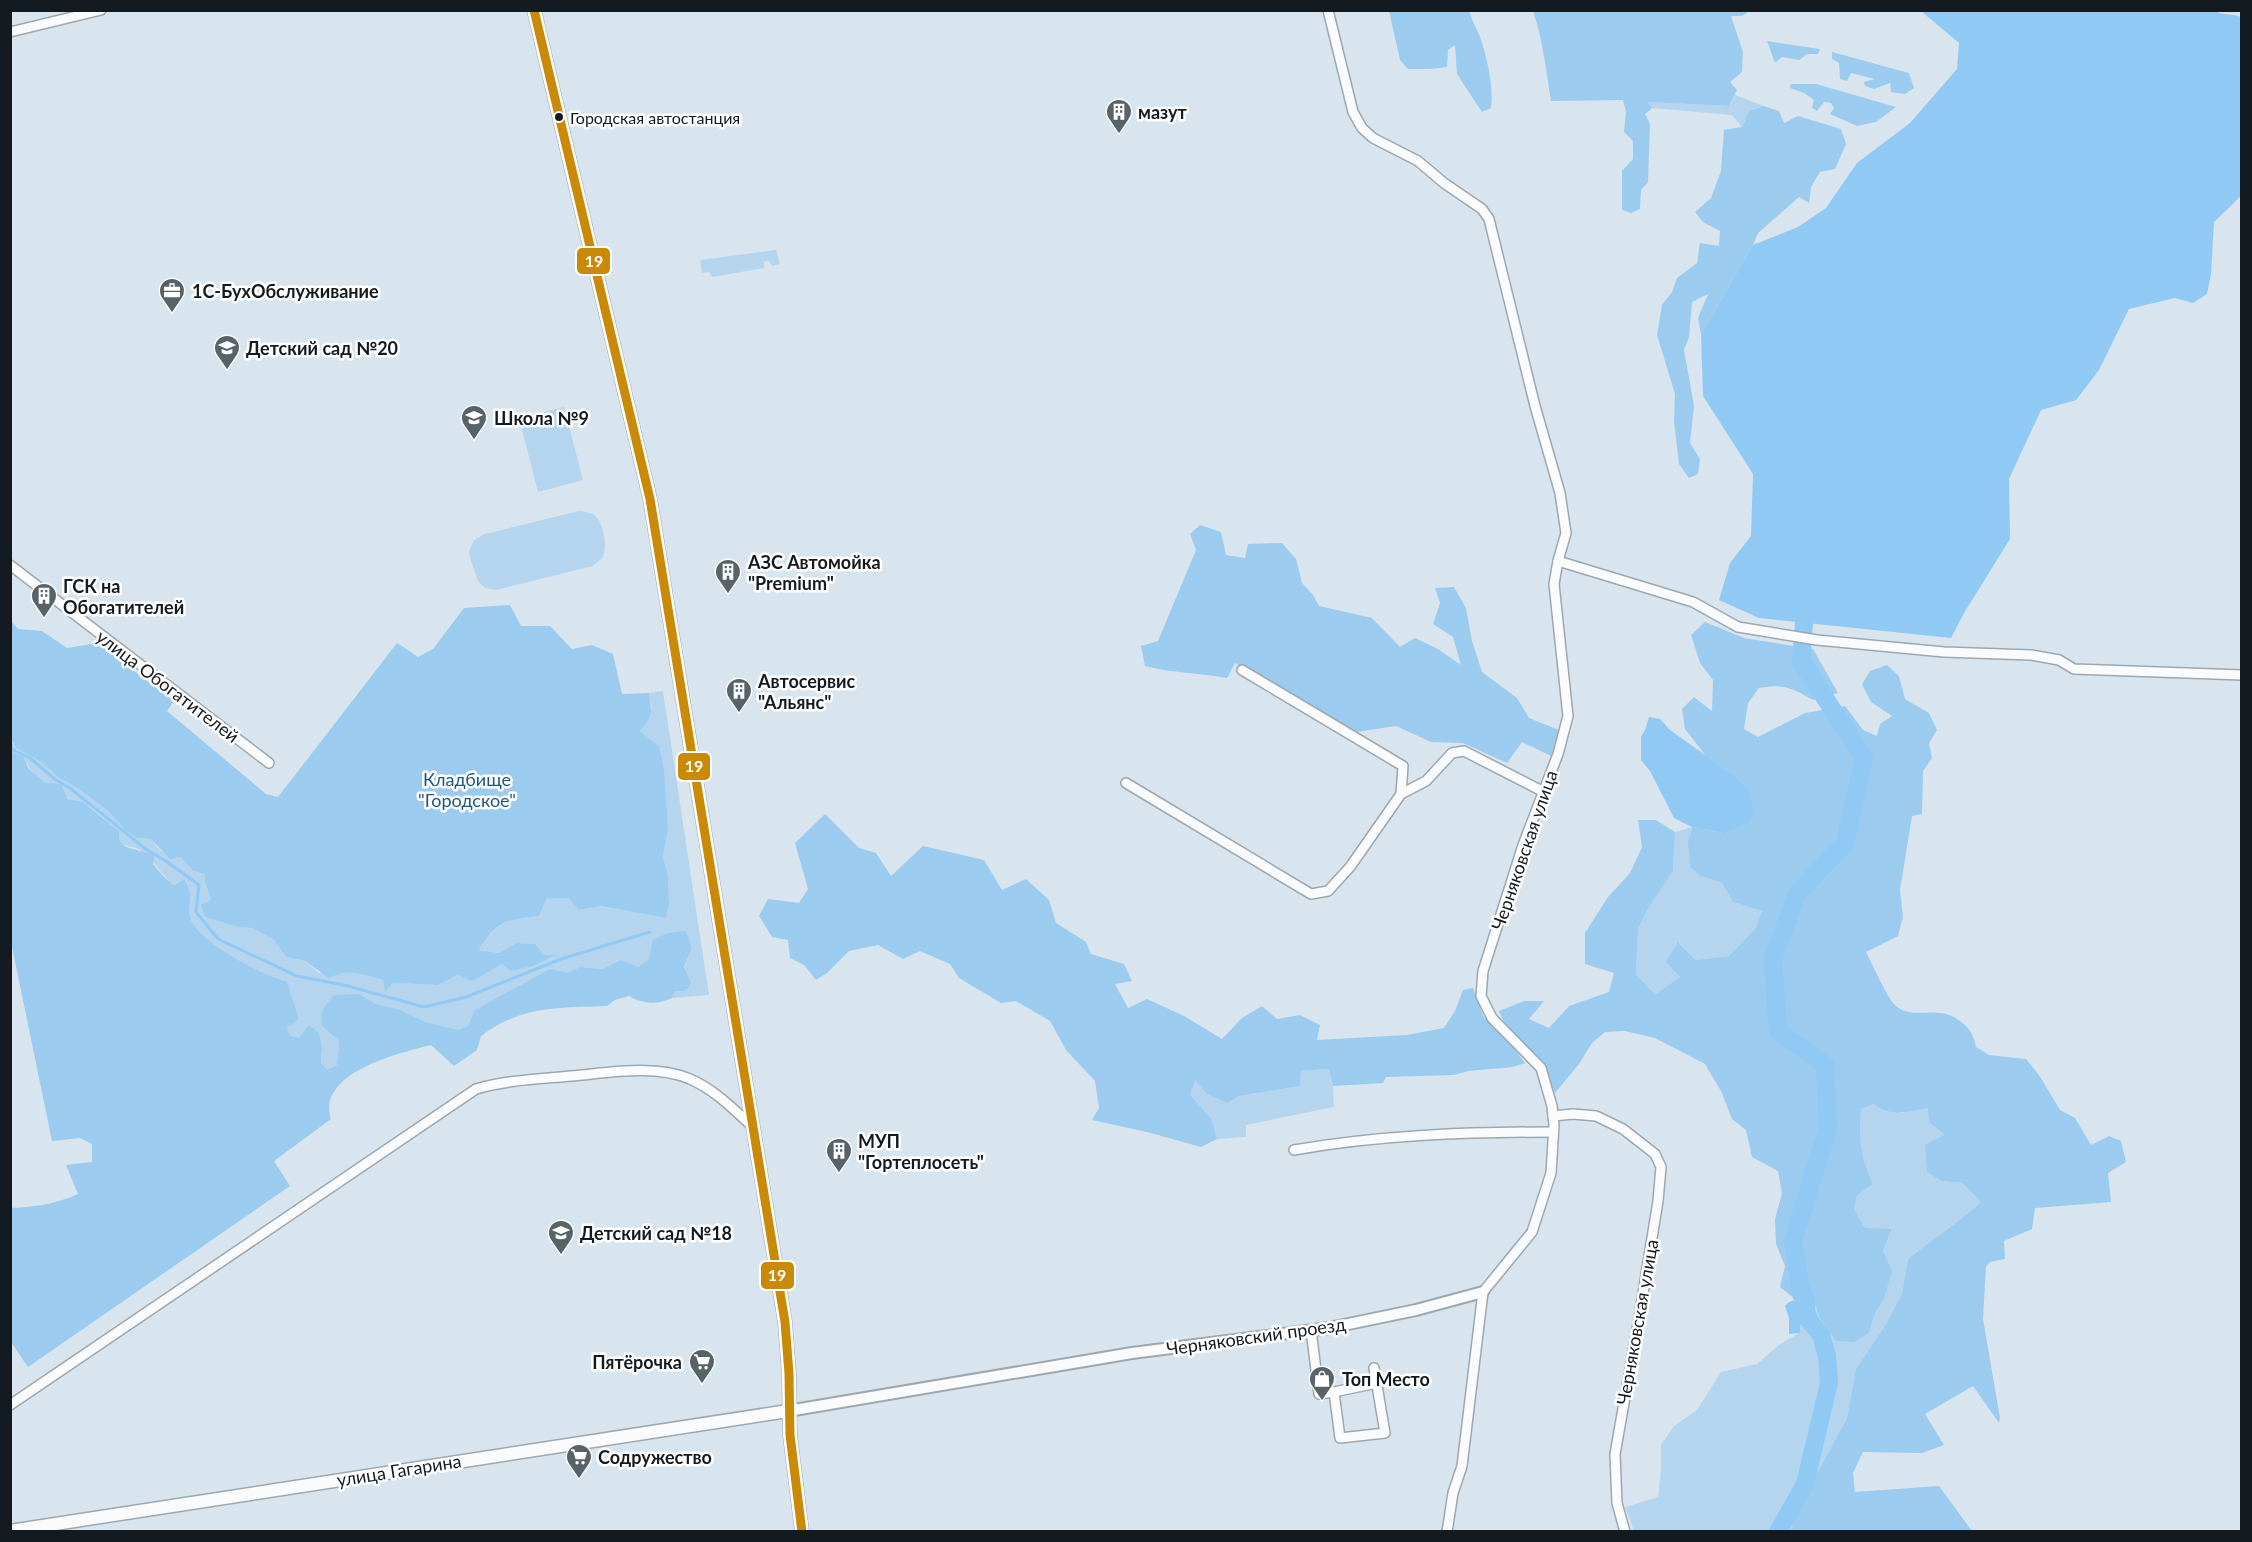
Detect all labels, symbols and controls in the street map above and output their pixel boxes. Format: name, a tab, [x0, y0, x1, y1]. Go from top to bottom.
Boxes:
building icon: мазут	[1104, 97, 1134, 135]
place label: мазут	[1138, 101, 1187, 123]
place label: Городская автостанция	[570, 108, 740, 127]
marker: Городская автостанция	[553, 111, 565, 123]
line badge: 19	[576, 247, 611, 275]
text: 19	[585, 251, 603, 270]
office icon: 1С-БухОбслуживание	[157, 276, 187, 314]
place label: 1С-БухОбслуживание	[192, 280, 379, 302]
school or university icon: Детский сад №20	[212, 333, 242, 371]
place label: Детский сад №20	[246, 337, 398, 359]
school or university icon: Школа №9	[459, 403, 489, 441]
place label: Школа №9	[494, 407, 589, 429]
place label: АЗС Автомойка "Premium"	[747, 551, 881, 594]
building icon: АЗС Автомойка "Premium"	[713, 557, 743, 595]
place label: ГСК на Обогатителей	[63, 575, 184, 618]
building icon: ГСК на Обогатителей	[29, 581, 59, 619]
street label: улица Обогатителей	[92, 625, 244, 747]
place label: Автосервис "Альянс"	[757, 670, 856, 713]
building icon: Автосервис "Альянс"	[724, 676, 754, 714]
line badge: 19	[677, 752, 711, 781]
text: 19	[685, 756, 703, 775]
street label: Черняковская улица	[1486, 767, 1562, 933]
park label: Кладбище "Городское"	[418, 768, 516, 811]
place label: МУП "Гортеплосеть"	[858, 1130, 984, 1173]
building icon: МУП "Гортеплосеть"	[824, 1136, 854, 1174]
school or university icon: Детский сад №18	[546, 1218, 576, 1256]
place label: Детский сад №18	[580, 1222, 732, 1244]
street label: Черняковская улица	[1612, 1237, 1662, 1407]
line badge: 19	[760, 1261, 795, 1290]
text: 19	[768, 1265, 786, 1284]
street label: Черняковский проезд	[1165, 1313, 1347, 1359]
supermarket icon: Пятёрочка	[687, 1347, 717, 1385]
place label: Пятёрочка	[592, 1351, 682, 1373]
shop icon: Топ Место	[1307, 1364, 1337, 1402]
place label: Топ Место	[1342, 1368, 1430, 1390]
supermarket icon: Содружество	[564, 1442, 594, 1480]
place label: Содружество	[598, 1446, 712, 1468]
street label: улица Гагарина	[335, 1449, 463, 1491]

